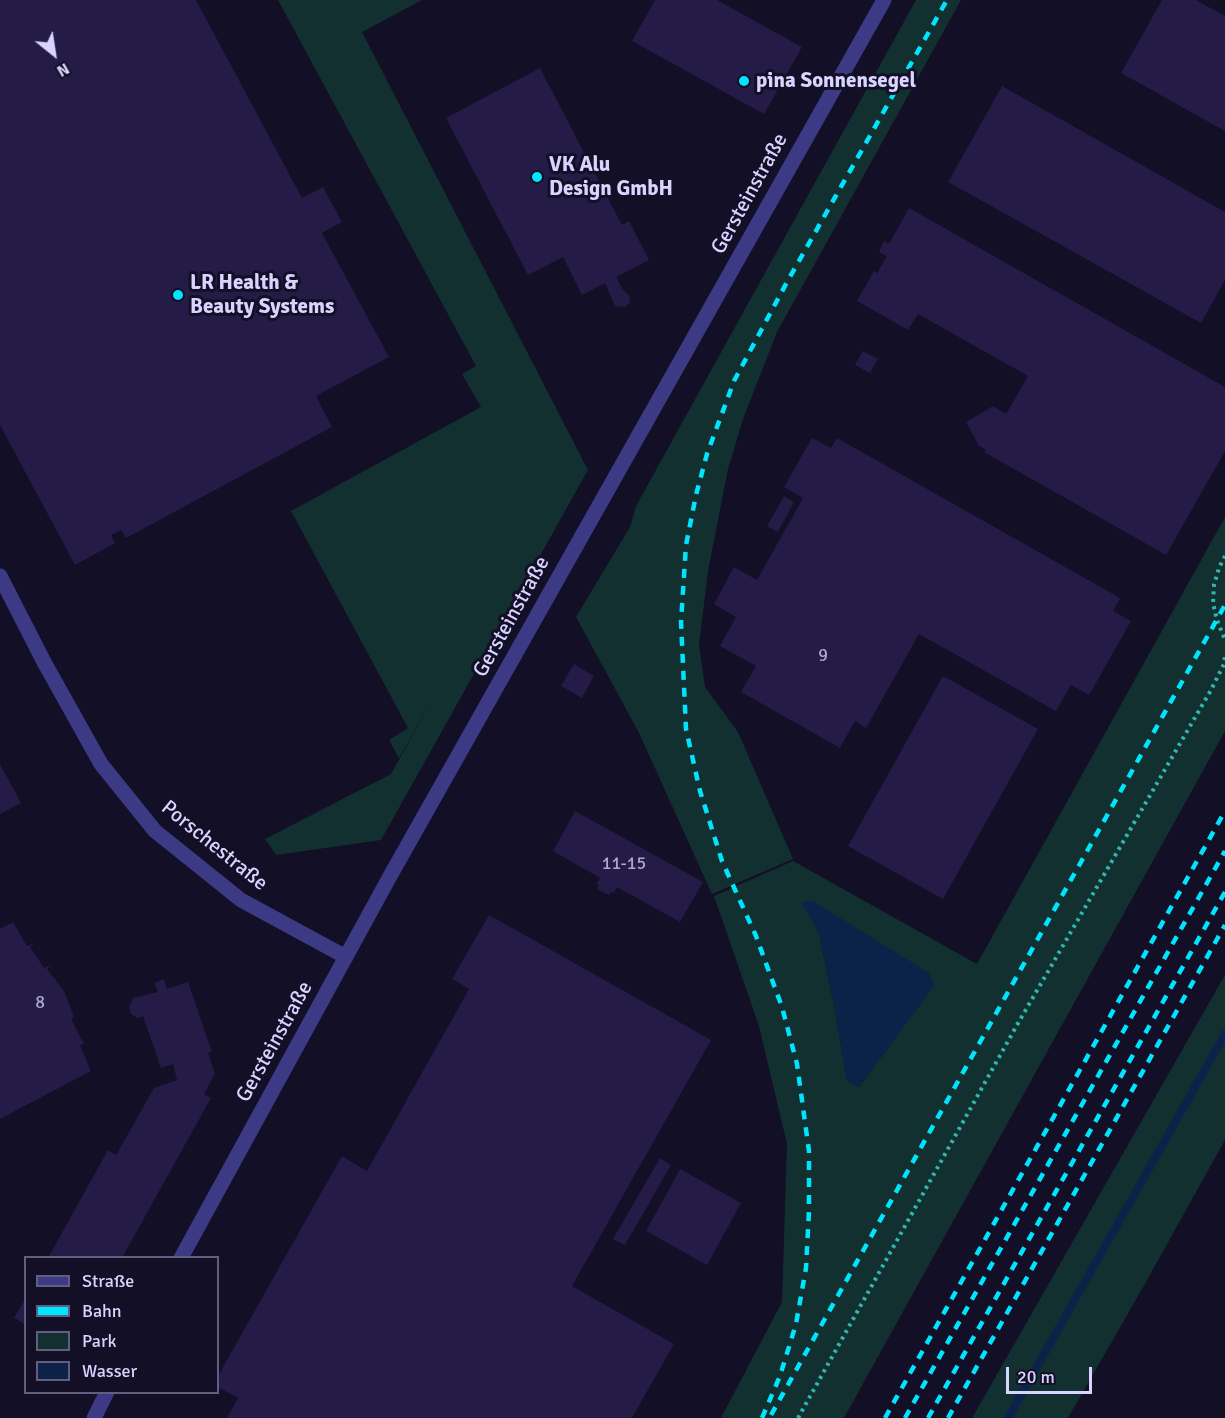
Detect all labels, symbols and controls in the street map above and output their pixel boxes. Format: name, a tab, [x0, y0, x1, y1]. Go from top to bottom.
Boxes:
north arrow	[24, 24, 84, 84]
text: N	[53, 58, 73, 81]
place label: pina Sonnensegel	[756, 68, 916, 94]
marker: pina Sonnensegel	[737, 74, 751, 88]
street label: Gersteinstraße	[706, 129, 794, 259]
place label: VK Alu Design GmbH	[549, 152, 673, 202]
marker: VK Alu Design GmbH	[530, 170, 544, 184]
place label: LR Health & Beauty Systems	[190, 270, 334, 320]
marker: LR Health & Beauty Systems	[171, 288, 185, 302]
street label: Gersteinstraße	[468, 552, 556, 682]
house number: 9	[818, 645, 828, 667]
street label: Porschestraße	[156, 795, 272, 897]
house number: 11-15	[602, 853, 646, 875]
street label: Gersteinstraße	[231, 977, 319, 1107]
house number: 8	[35, 992, 45, 1014]
legend	[24, 1256, 219, 1394]
text: Straße	[82, 1270, 134, 1292]
text: Bahn	[82, 1300, 122, 1322]
text: Park	[82, 1330, 117, 1352]
scale bar	[1009, 1355, 1094, 1393]
text: Wasser	[82, 1360, 137, 1382]
text: 20 m	[1017, 1366, 1055, 1388]

